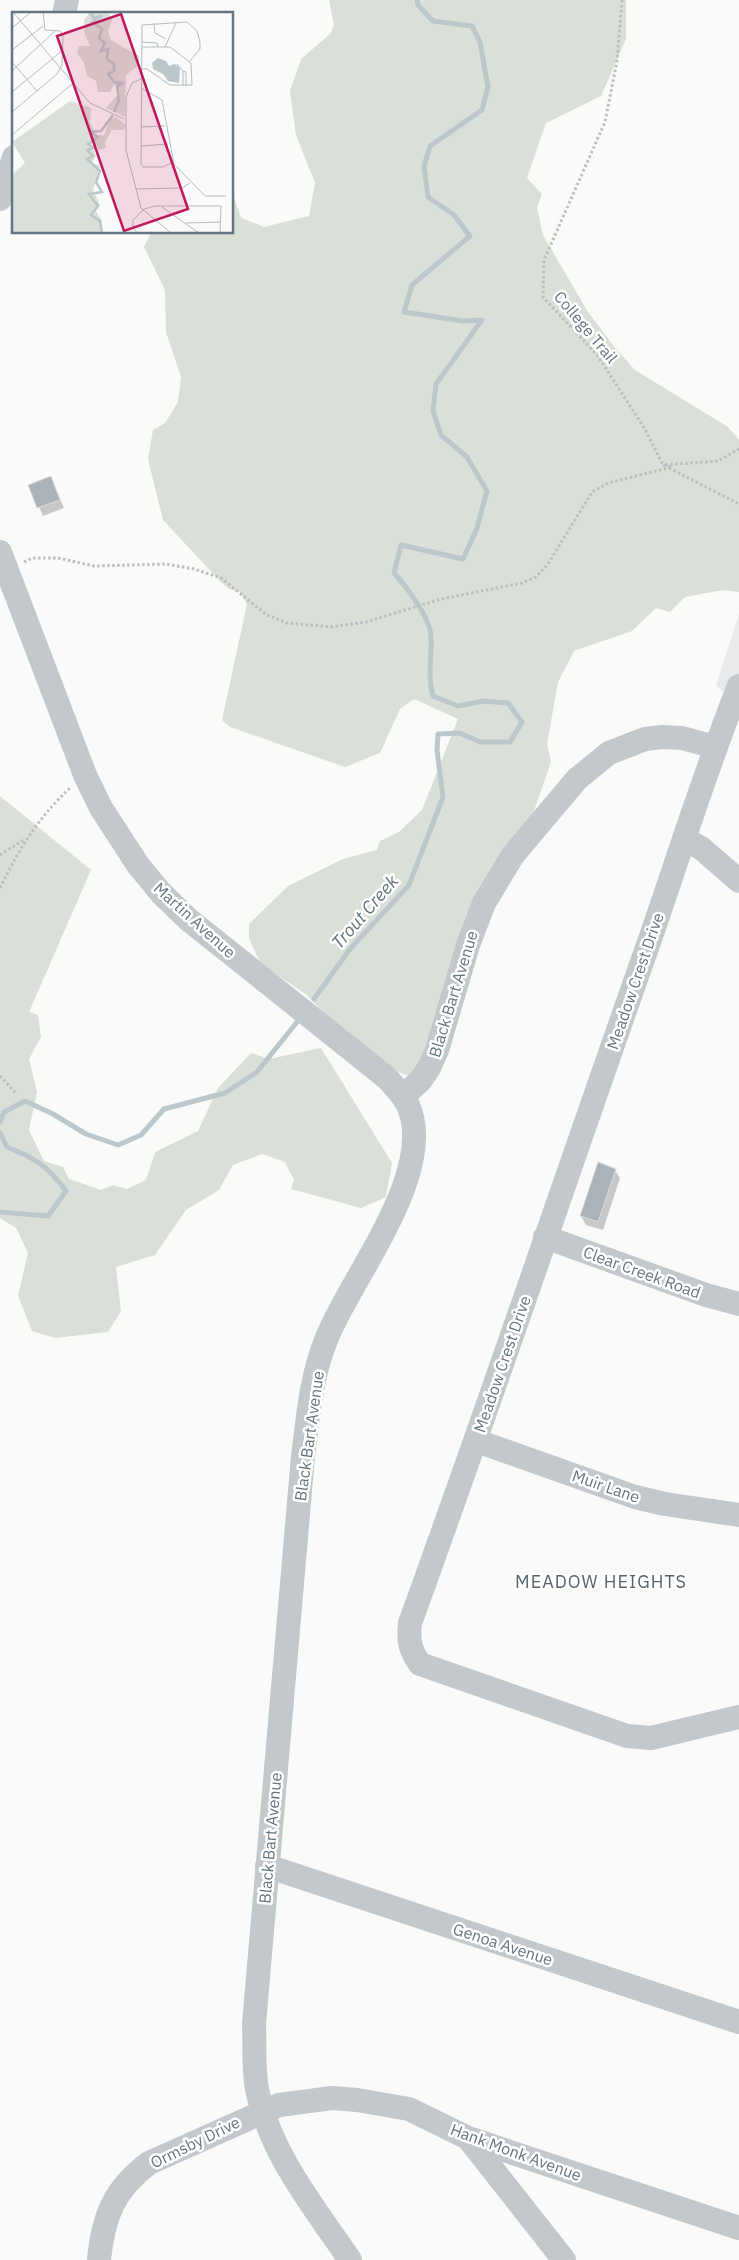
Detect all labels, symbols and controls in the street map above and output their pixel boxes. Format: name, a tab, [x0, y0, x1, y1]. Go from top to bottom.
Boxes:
inset map	[12, 12, 234, 234]
street label: College Trail	[550, 287, 622, 367]
water label: Trout Creek	[326, 869, 403, 953]
street label: Martin Avenue	[150, 878, 240, 962]
street label: Meadow Crest Drive	[602, 910, 668, 1052]
street label: Black Bart Avenue	[424, 928, 482, 1060]
street label: Clear Creek Road	[581, 1241, 703, 1303]
street label: Meadow Crest Drive	[469, 1293, 535, 1435]
street label: Black Bart Avenue	[290, 1369, 328, 1502]
street label: Muir Lane	[570, 1465, 643, 1507]
district label: MEADOW HEIGHTS	[515, 1570, 687, 1593]
street label: Black Bart Avenue	[254, 1771, 286, 1904]
street label: Genoa Avenue	[451, 1918, 556, 1970]
street label: Ormsby Drive	[147, 2112, 243, 2172]
street label: Hank Monk Avenue	[448, 2119, 584, 2185]

